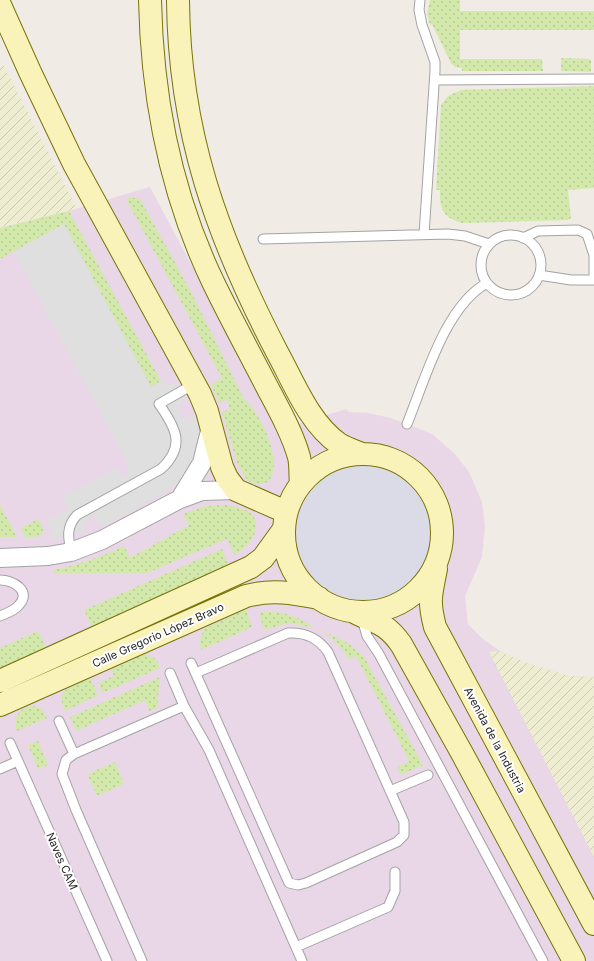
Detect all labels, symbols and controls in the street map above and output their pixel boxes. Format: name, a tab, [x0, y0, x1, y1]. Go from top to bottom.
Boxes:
street label: Calle Gregorio López Bravo	[90, 599, 226, 670]
street label: Avenida de la Industria	[461, 685, 529, 795]
street label: Naves CAM	[43, 830, 81, 892]

